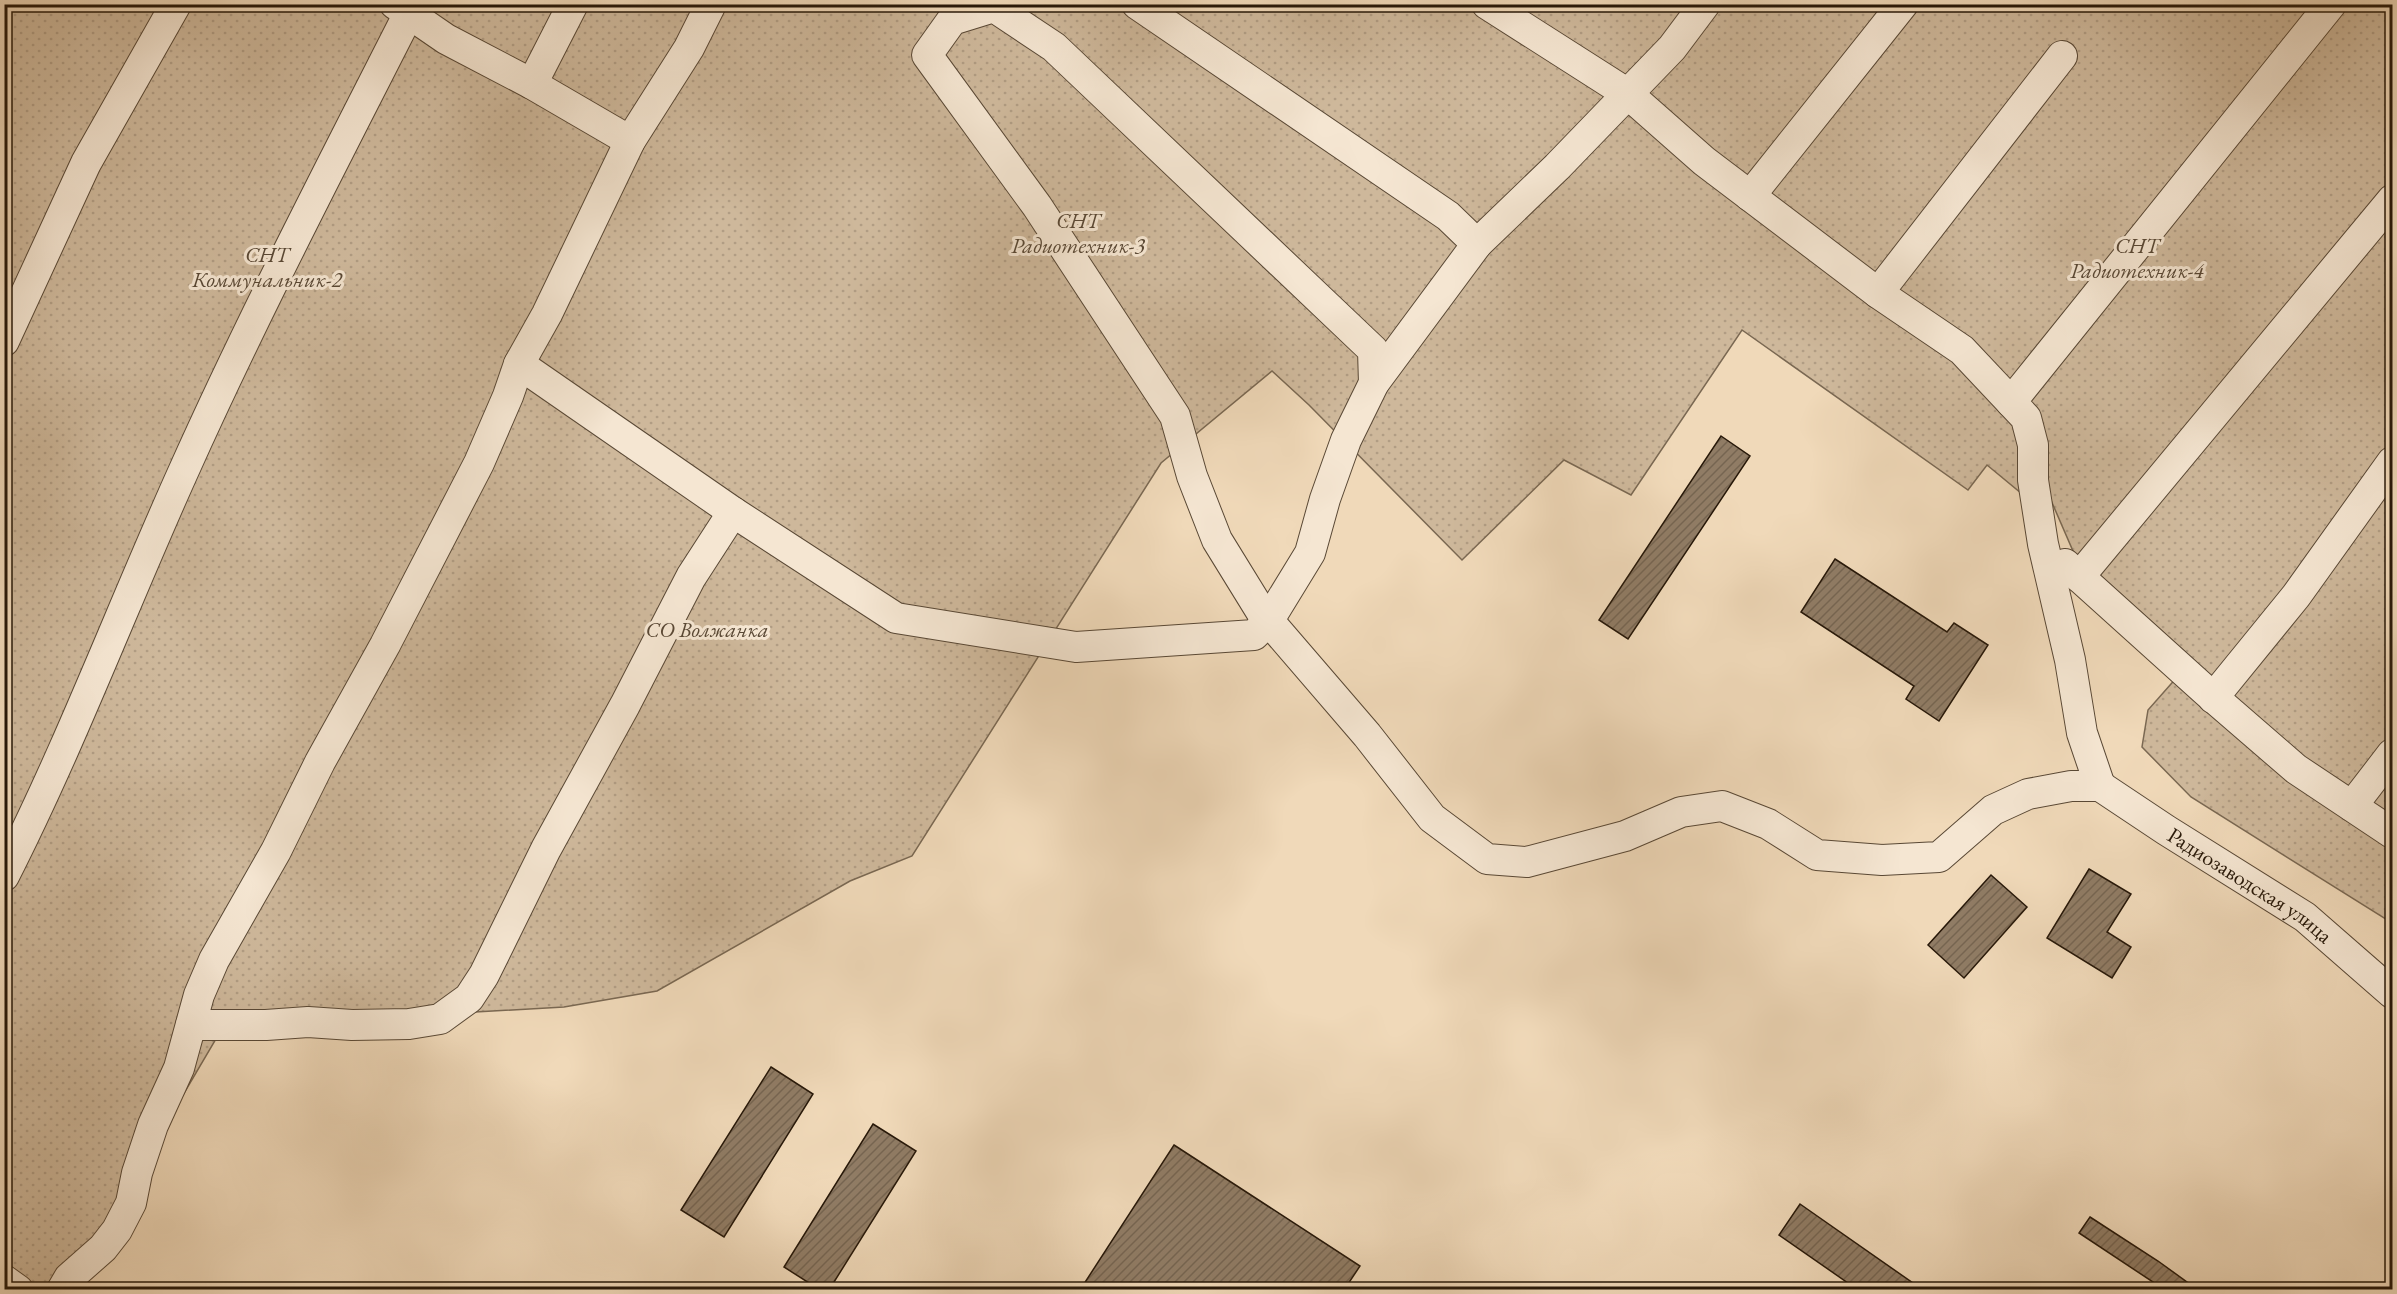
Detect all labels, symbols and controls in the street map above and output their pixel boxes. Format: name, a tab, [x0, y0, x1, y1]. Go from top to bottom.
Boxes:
park label: СНТ Радиотехник-3	[1011, 206, 1146, 260]
park label: СНТ Радиотехник-4	[2070, 231, 2205, 285]
park label: СНТ Коммунальник-2	[191, 240, 344, 294]
park label: СО Волжанка	[645, 615, 769, 644]
street label: Радиозаводская улица	[2162, 821, 2339, 950]

